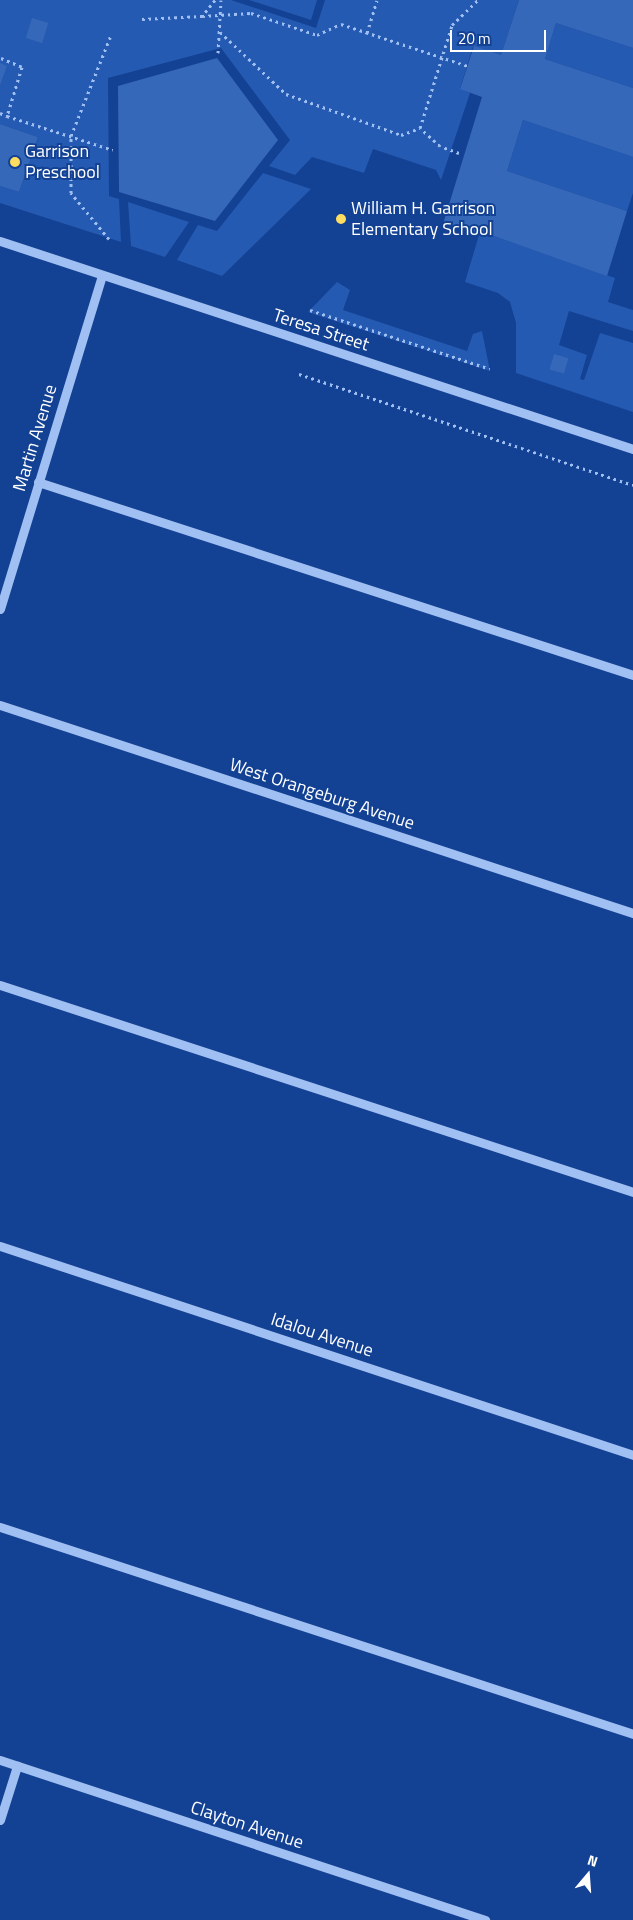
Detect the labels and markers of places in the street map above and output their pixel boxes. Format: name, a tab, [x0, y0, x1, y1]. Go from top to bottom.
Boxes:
place label: Garrison Preschool	[25, 141, 100, 183]
marker: Garrison Preschool	[9, 156, 21, 168]
place label: William H. Garrison Elementary School	[351, 198, 495, 240]
marker: William H. Garrison Elementary School	[335, 213, 347, 225]

